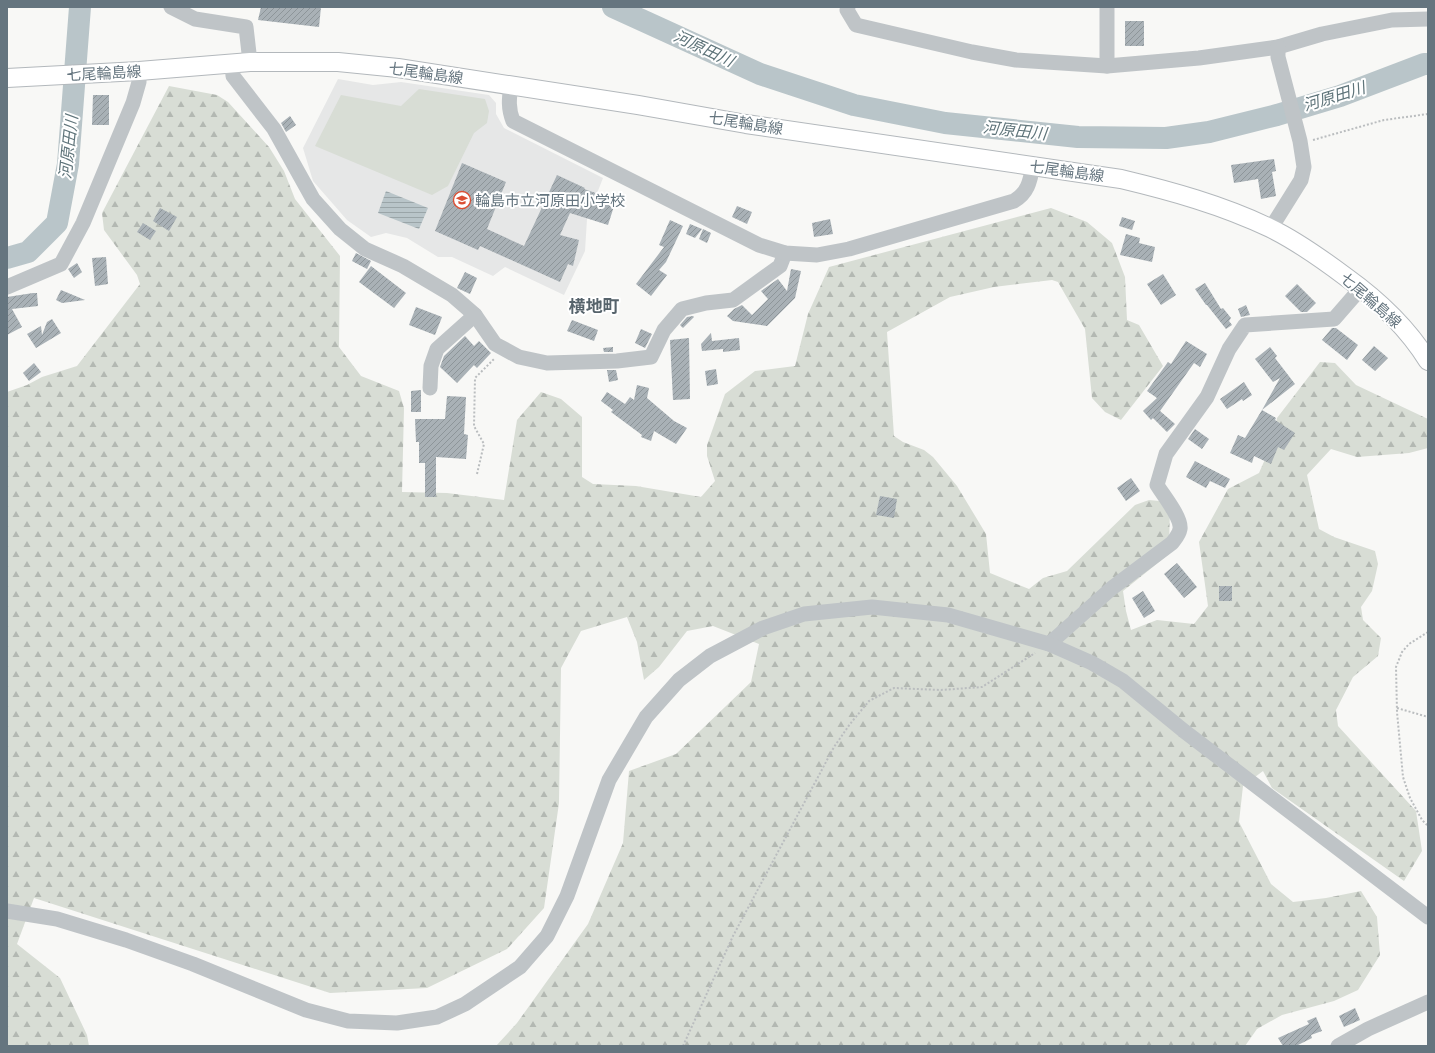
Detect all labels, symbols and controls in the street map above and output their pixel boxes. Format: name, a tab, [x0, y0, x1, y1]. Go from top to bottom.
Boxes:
water label: 河原田川	[671, 25, 739, 71]
street label: 七尾輪島線	[388, 58, 464, 88]
street label: 七尾輪島線	[66, 62, 142, 84]
water label: 河原田川	[1300, 76, 1369, 115]
street label: 七尾輪島線	[707, 108, 785, 138]
water label: 河原田川	[55, 112, 81, 180]
water label: 河原田川	[982, 117, 1050, 143]
street label: 七尾輪島線	[1029, 156, 1105, 186]
school or university icon: 輪島市立河原田小学校	[452, 190, 472, 210]
place label: 輪島市立河原田小学校	[475, 191, 625, 210]
street label: 七尾輪島線	[1336, 268, 1406, 332]
district label: 横地町	[569, 295, 620, 316]

